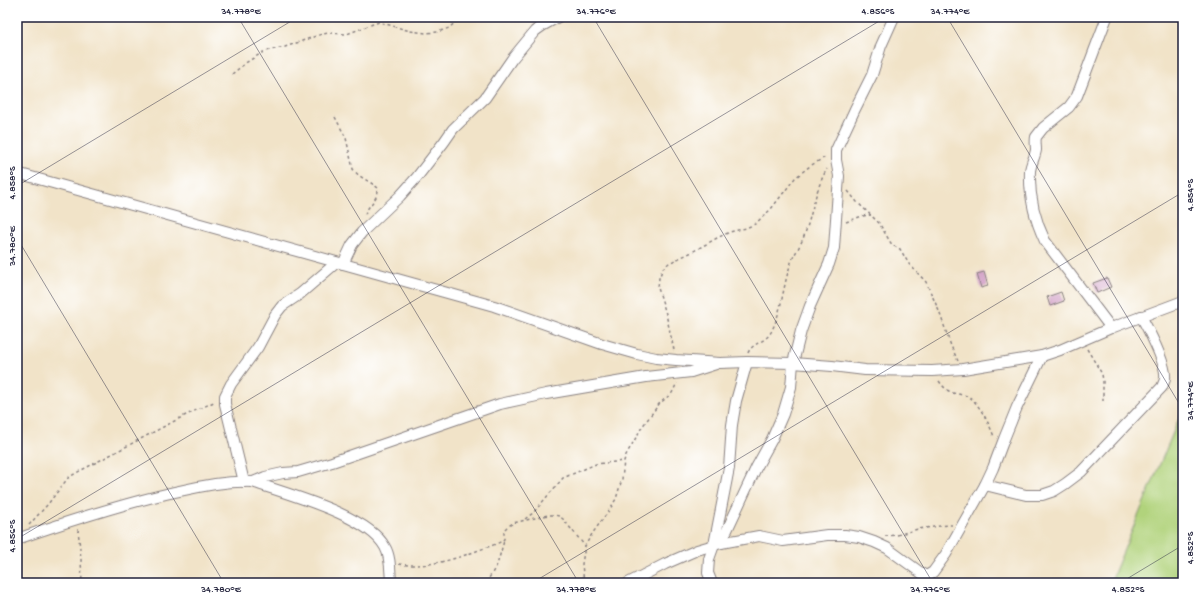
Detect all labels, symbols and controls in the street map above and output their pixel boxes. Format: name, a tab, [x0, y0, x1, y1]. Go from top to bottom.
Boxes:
text: 34.778°E	[220, 6, 262, 18]
text: 34.776°E	[575, 6, 616, 18]
text: 4.856°S	[862, 6, 895, 18]
text: 34.774°E	[930, 6, 970, 18]
text: 4.858°S	[7, 166, 19, 200]
text: 4.854°S	[1185, 178, 1197, 211]
text: 34.780°E	[7, 225, 19, 267]
text: 34.774°E	[1185, 381, 1197, 421]
text: 4.856°S	[7, 519, 19, 552]
text: 4.852°S	[1185, 531, 1197, 564]
text: 34.780°E	[200, 584, 242, 596]
text: 34.778°E	[555, 584, 597, 596]
text: 34.776°E	[909, 584, 950, 596]
text: 4.852°S	[1112, 584, 1145, 596]

